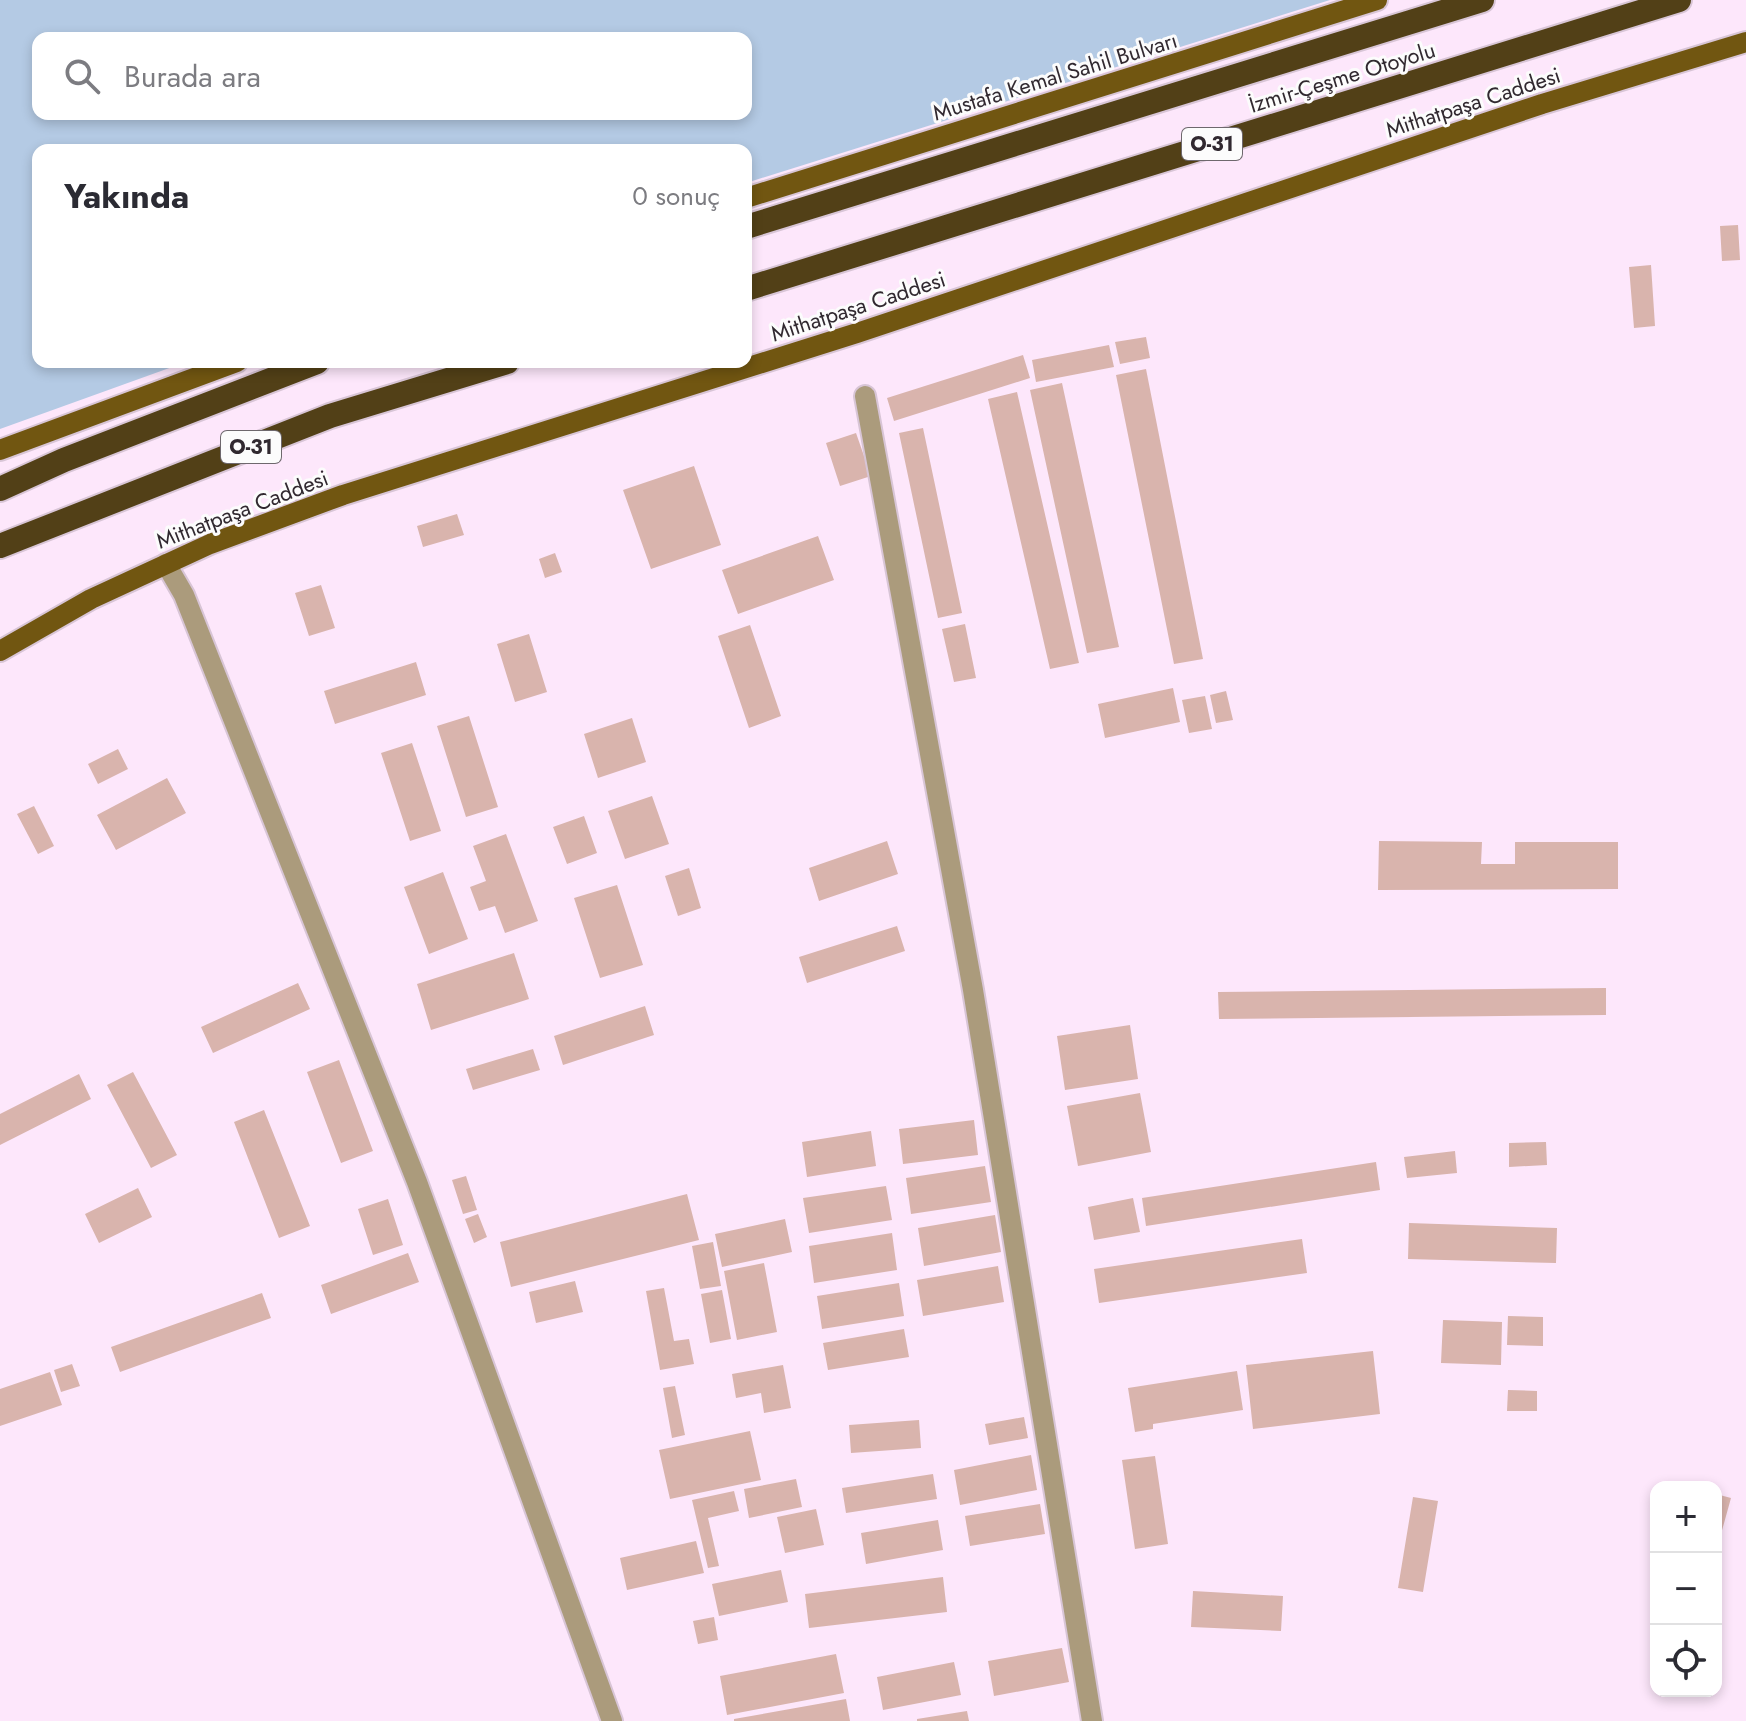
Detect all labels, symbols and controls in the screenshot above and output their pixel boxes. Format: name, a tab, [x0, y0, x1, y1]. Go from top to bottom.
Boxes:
street label: Mustafa Kemal Sahil Bulvarı	[929, 24, 1181, 128]
search box	[32, 32, 752, 120]
street label: İzmir-Çeşme Otoyolu	[1245, 33, 1439, 121]
icon: search	[60, 54, 104, 98]
text: Burada ara	[124, 55, 261, 98]
street label: Mithatpaşa Caddesi	[1381, 59, 1565, 145]
road number: O-31	[1182, 128, 1242, 160]
text: Yakında	[64, 172, 189, 221]
text: 0 sonuç	[632, 177, 720, 215]
street label: Mithatpaşa Caddesi	[766, 263, 950, 349]
road number: O-31	[221, 431, 281, 463]
street label: Mithatpaşa Caddesi	[151, 461, 333, 557]
map controls	[1650, 1481, 1722, 1697]
button: +	[1650, 1481, 1722, 1553]
button: −	[1650, 1553, 1722, 1625]
button: locate	[1650, 1625, 1722, 1697]

